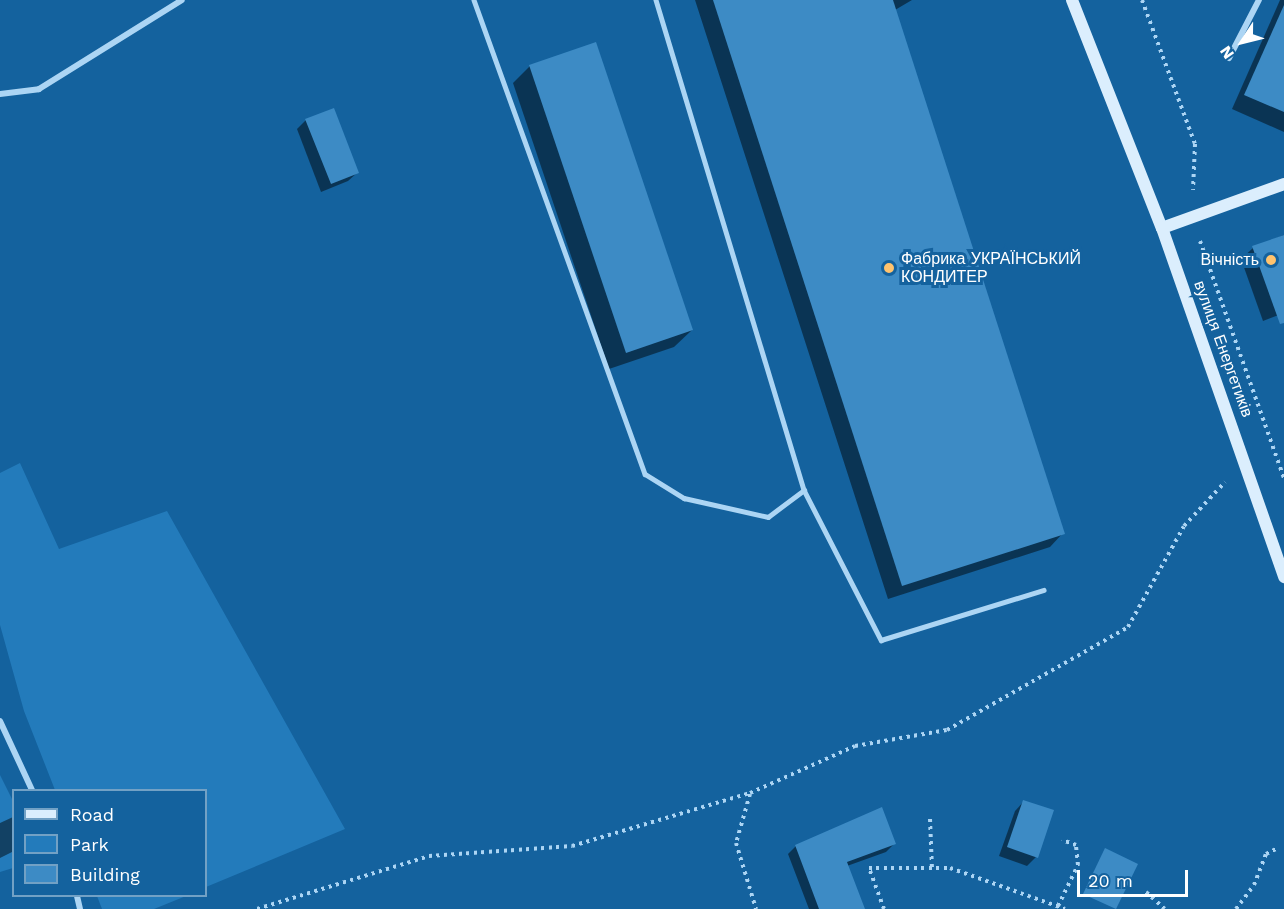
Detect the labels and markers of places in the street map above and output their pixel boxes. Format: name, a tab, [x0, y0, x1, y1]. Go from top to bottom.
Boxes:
place label: Фабрика УКРАЇНСЬКИЙ КОНДИТЕР	[901, 249, 1081, 287]
place label: Вічність	[1200, 250, 1259, 270]
marker: Вічність	[1264, 253, 1278, 267]
marker: Фабрика УКРАЇНСЬКИЙ КОНДИТЕР	[882, 261, 896, 275]

